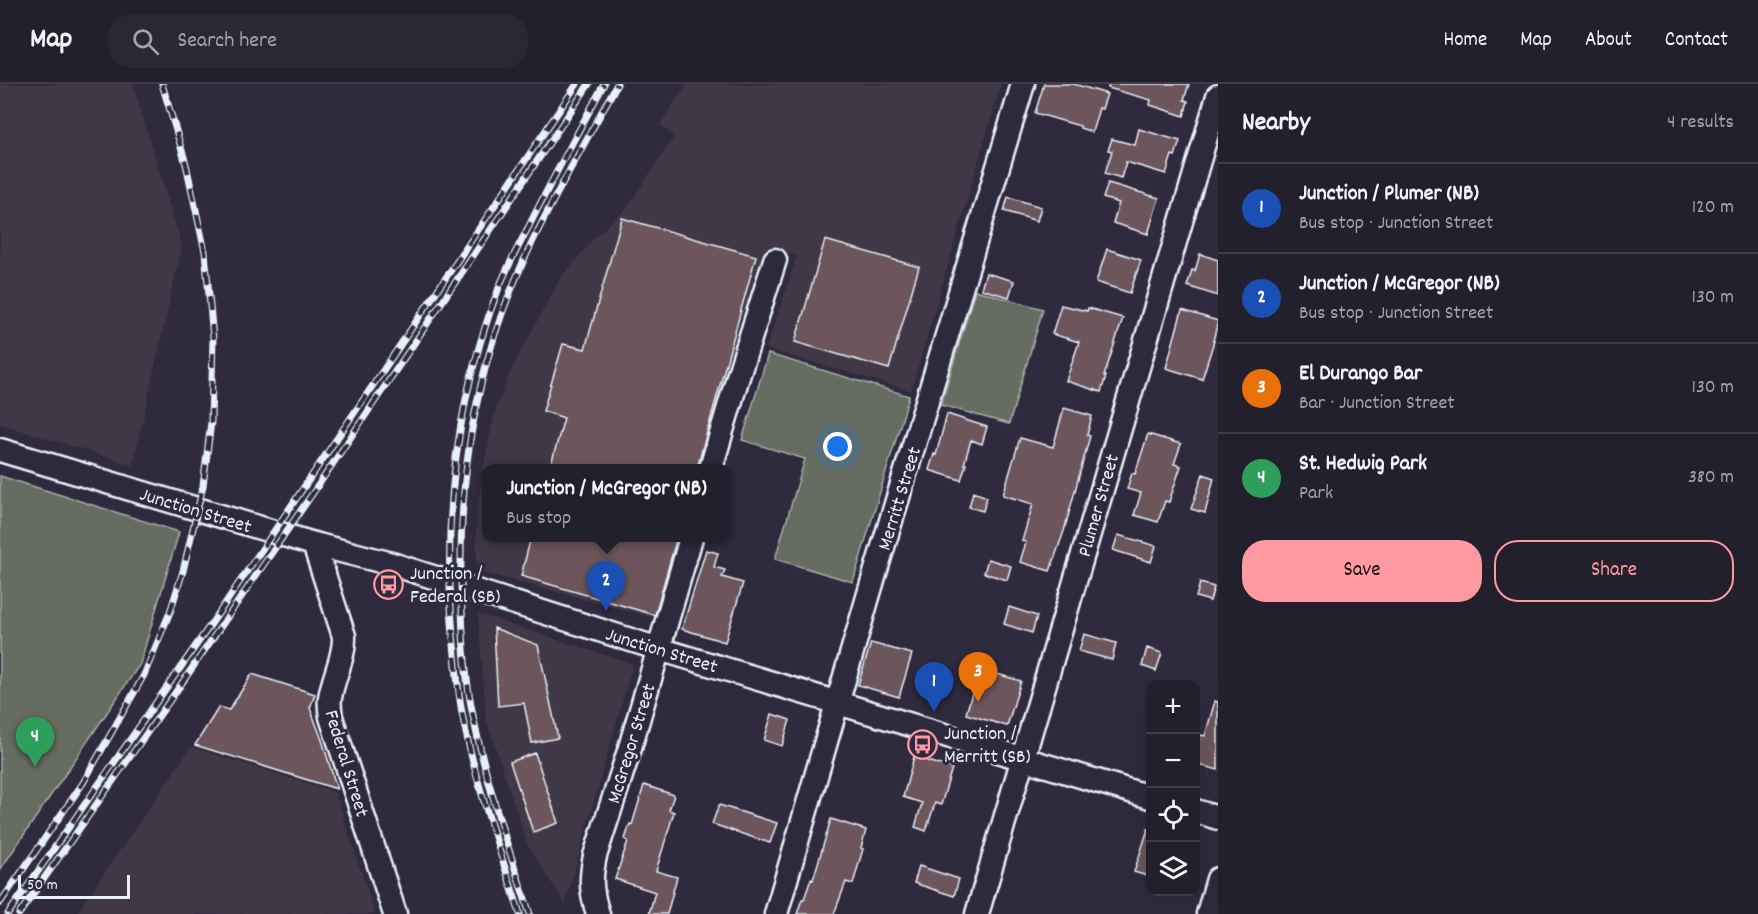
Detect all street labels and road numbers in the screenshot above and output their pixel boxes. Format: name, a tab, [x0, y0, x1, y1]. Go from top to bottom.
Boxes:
street label: Merritt Street	[872, 444, 930, 554]
street label: Plumer Street	[1072, 451, 1128, 560]
street label: Junction Street	[136, 482, 254, 542]
street label: Junction Street	[602, 622, 720, 682]
street label: McGregor Street	[601, 680, 664, 807]
street label: Federal Street	[316, 707, 375, 821]

